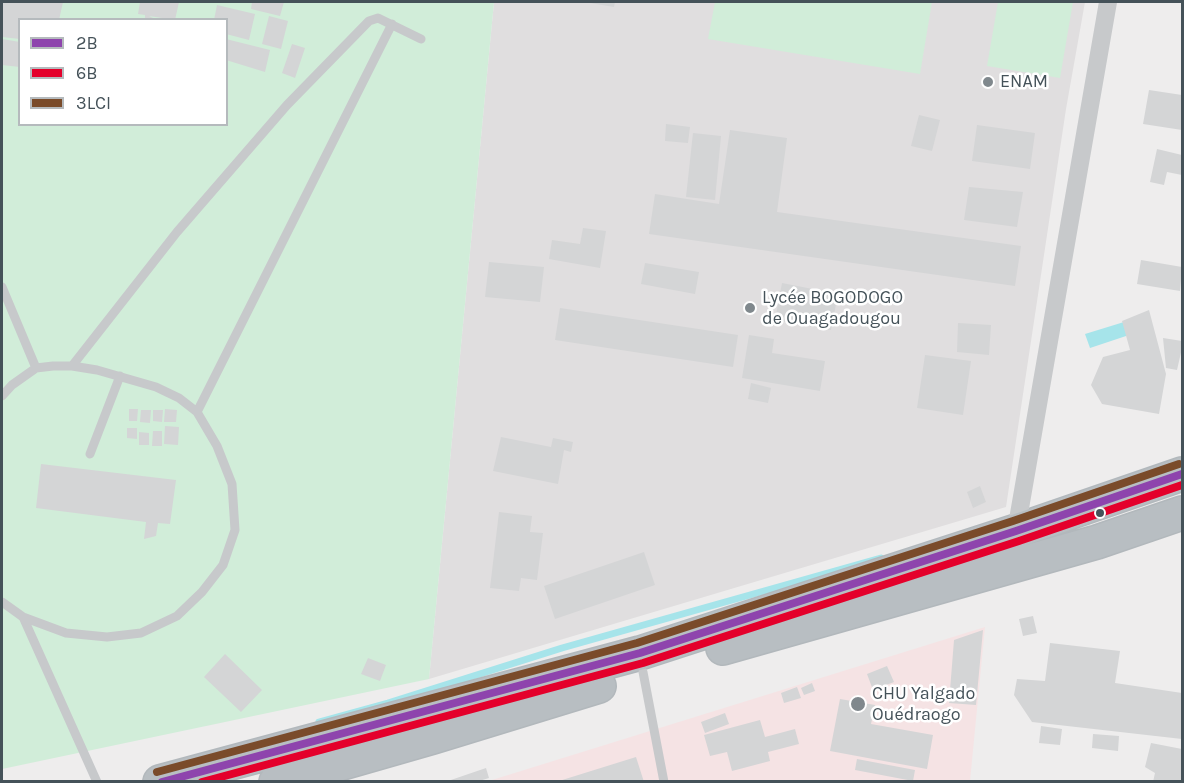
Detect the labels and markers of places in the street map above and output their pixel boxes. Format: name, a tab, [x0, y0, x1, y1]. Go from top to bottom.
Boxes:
place label: ENAM	[1000, 71, 1048, 93]
marker: ENAM	[981, 75, 995, 89]
place label: Lycée BOGODOGO de Ouagadougou	[762, 287, 903, 330]
marker: Lycée BOGODOGO de Ouagadougou	[743, 301, 757, 315]
unlabelled marker	[1094, 507, 1106, 519]
place label: CHU Yalgado Ouédraogo	[872, 683, 975, 726]
marker: CHU Yalgado Ouédraogo	[849, 695, 867, 713]

